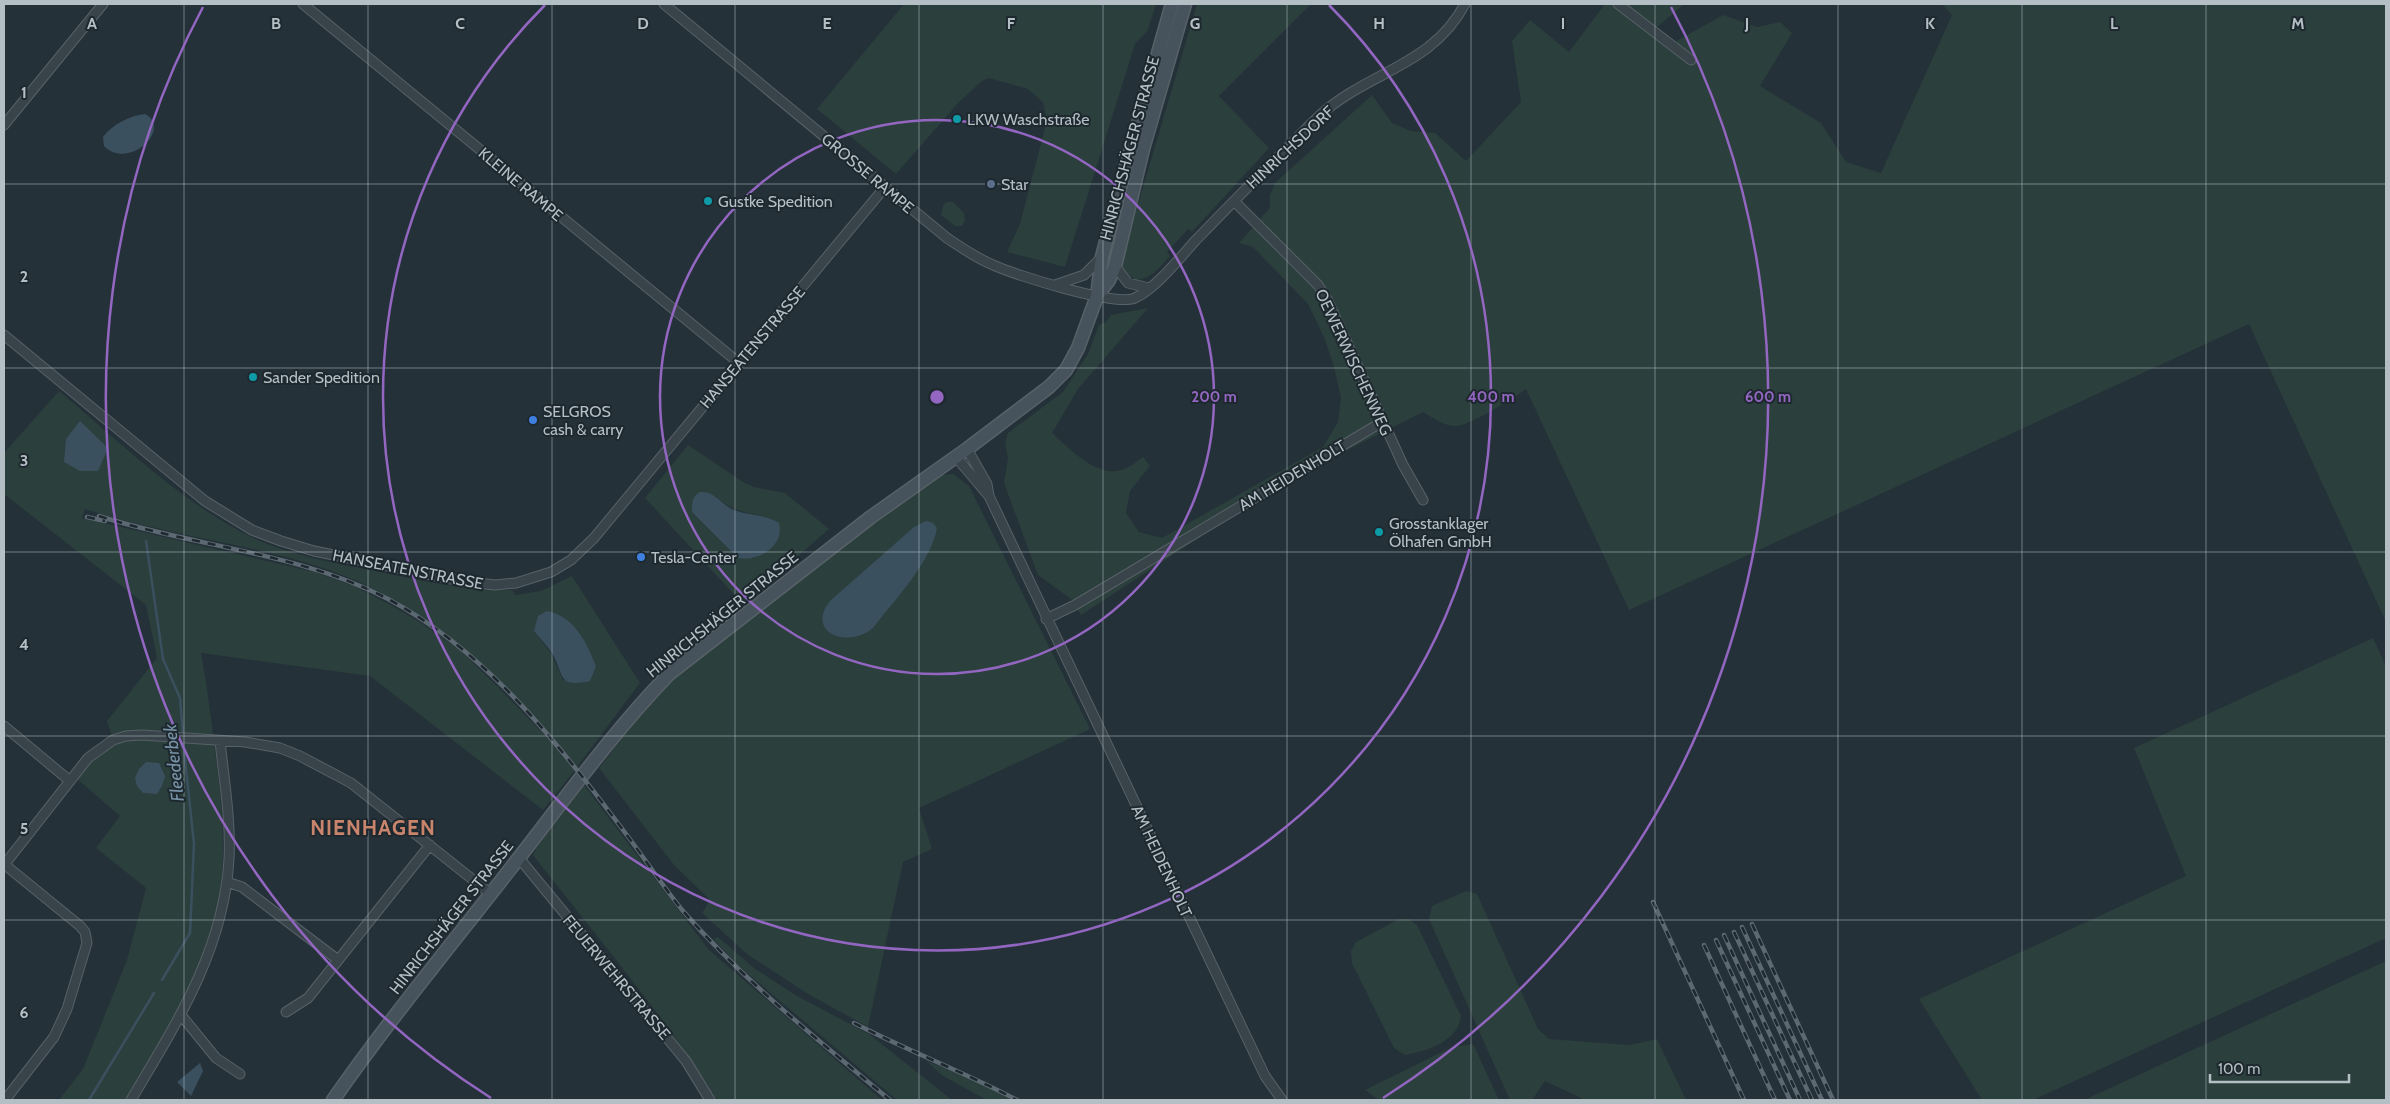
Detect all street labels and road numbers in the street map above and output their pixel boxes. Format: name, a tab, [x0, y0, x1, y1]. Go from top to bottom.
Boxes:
street label: HINRICHSHÄGER STRASSE	[1096, 54, 1163, 242]
street label: HINRICHSDORF	[1243, 102, 1339, 193]
street label: GROSSE RAMPE	[818, 129, 918, 217]
street label: KLEINE RAMPE	[475, 144, 567, 225]
street label: HANSEATENSTRASSE	[696, 282, 809, 412]
street label: OEWERWISCHENWEG	[1311, 286, 1396, 438]
street label: AM HEIDENHOLT	[1235, 436, 1350, 515]
street label: HANSEATENSTRASSE	[331, 546, 485, 593]
street label: HINRICHSHÄGER STRASSE	[643, 547, 802, 681]
street label: AM HEIDENHOLT	[1127, 802, 1196, 921]
street label: HINRICHSHÄGER STRASSE	[386, 837, 517, 998]
street label: FEUERWEHRSTRASSE	[559, 911, 675, 1044]

